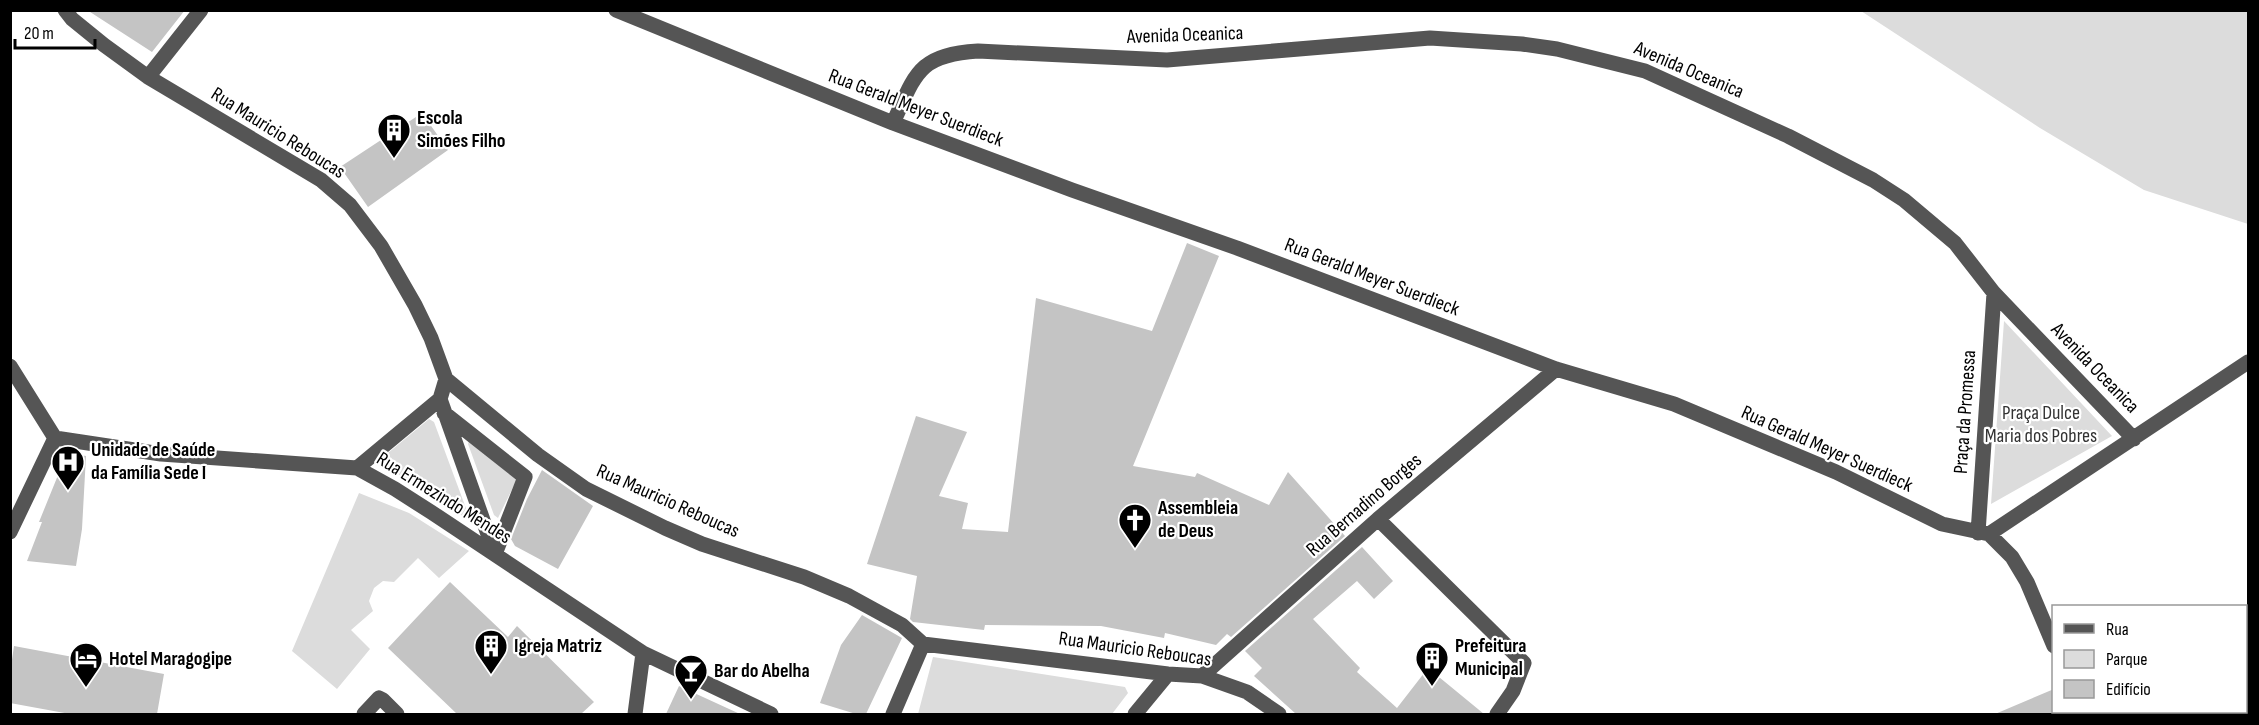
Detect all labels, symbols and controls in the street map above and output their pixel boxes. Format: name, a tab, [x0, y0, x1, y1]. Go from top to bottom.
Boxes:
scale bar	[15, 12, 94, 50]
street label: Avenida Oceanica	[1125, 21, 1244, 49]
text: 20 m	[24, 23, 54, 44]
street label: Avenida Oceanica	[1630, 36, 1747, 104]
street label: Rua Gerald Meyer Suerdieck	[825, 64, 1007, 153]
street label: Rua Mauricio Reboucas	[206, 82, 350, 184]
place label: Escola Simões Filho	[417, 106, 506, 153]
building icon: Escola Simões Filho	[376, 112, 412, 159]
street label: Rua Gerald Meyer Suerdieck	[1281, 233, 1463, 322]
street label: Avenida Oceanica	[2045, 317, 2144, 418]
street label: Praça da Promessa	[1949, 349, 1981, 475]
street label: Rua Gerald Meyer Suerdieck	[1737, 400, 1917, 498]
park label: Praça Dulce Maria dos Pobres	[1985, 401, 2097, 448]
place label: Unidade de Saúde da Família Sede I	[91, 438, 215, 485]
hospital icon: Unidade de Saúde da Família Sede I	[50, 444, 86, 491]
street label: Rua Ermezindo Mendes	[372, 447, 516, 549]
street label: Rua Bernadino Borges	[1301, 448, 1427, 562]
street label: Rua Mauricio Reboucas	[593, 459, 743, 543]
place label: Assembleia de Deus	[1157, 496, 1238, 543]
church icon: Assembleia de Deus	[1117, 502, 1153, 549]
legend	[2052, 605, 2247, 713]
text: Rua	[2106, 619, 2129, 640]
street label: Rua Mauricio Reboucas	[1057, 626, 1213, 672]
building icon: Igreja Matriz	[473, 628, 509, 675]
place label: Igreja Matriz	[514, 634, 602, 658]
place label: Prefeitura Municipal	[1455, 634, 1526, 681]
building icon: Prefeitura Municipal	[1414, 640, 1450, 687]
hotel icon: Hotel Maragogipe	[68, 641, 104, 688]
place label: Hotel Maragogipe	[109, 647, 232, 671]
text: Parque	[2106, 649, 2147, 670]
bar icon: Bar do Abelha	[673, 653, 709, 700]
place label: Bar do Abelha	[714, 659, 810, 683]
text: Edifício	[2106, 679, 2151, 700]

